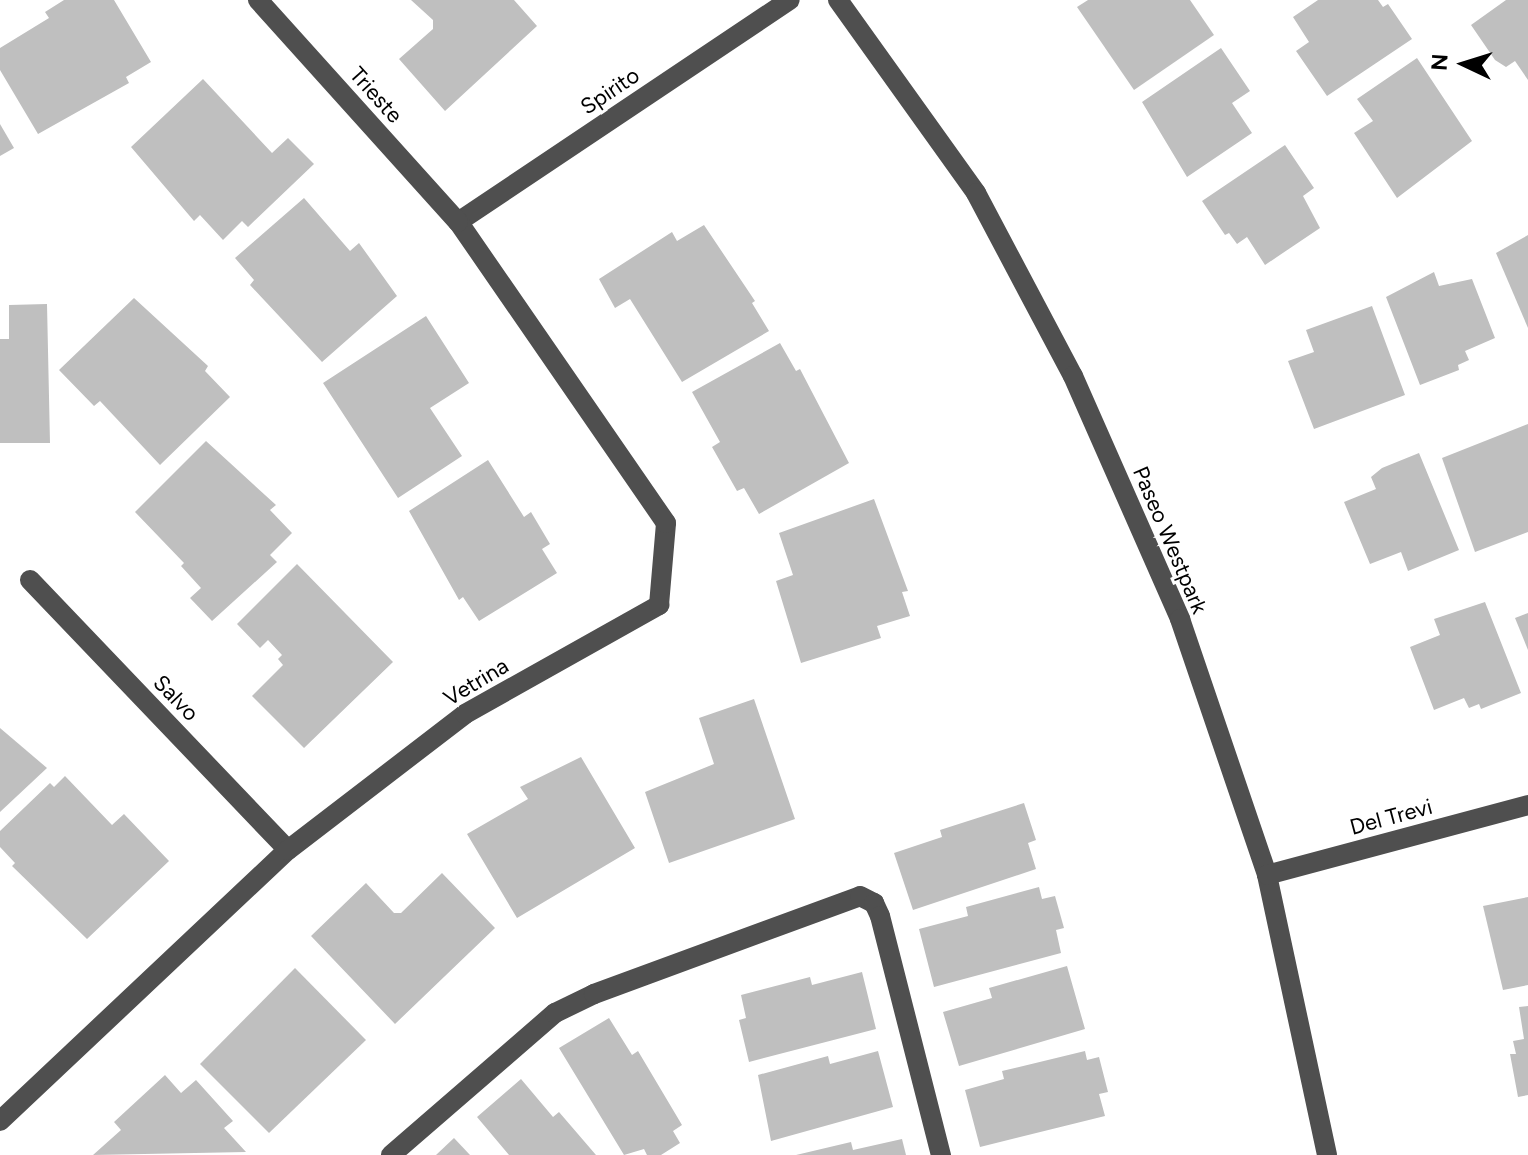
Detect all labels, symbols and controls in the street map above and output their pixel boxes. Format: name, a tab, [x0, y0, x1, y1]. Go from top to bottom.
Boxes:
north arrow	[1424, 24, 1504, 104]
text: N	[1425, 53, 1454, 72]
street label: Trieste	[344, 62, 408, 128]
street label: Spirito	[576, 62, 644, 120]
street label: Paseo Westpark	[1127, 462, 1213, 618]
street label: Vetrina	[439, 652, 513, 712]
street label: Salvo	[148, 670, 204, 726]
street label: Del Trevi	[1347, 793, 1435, 841]

